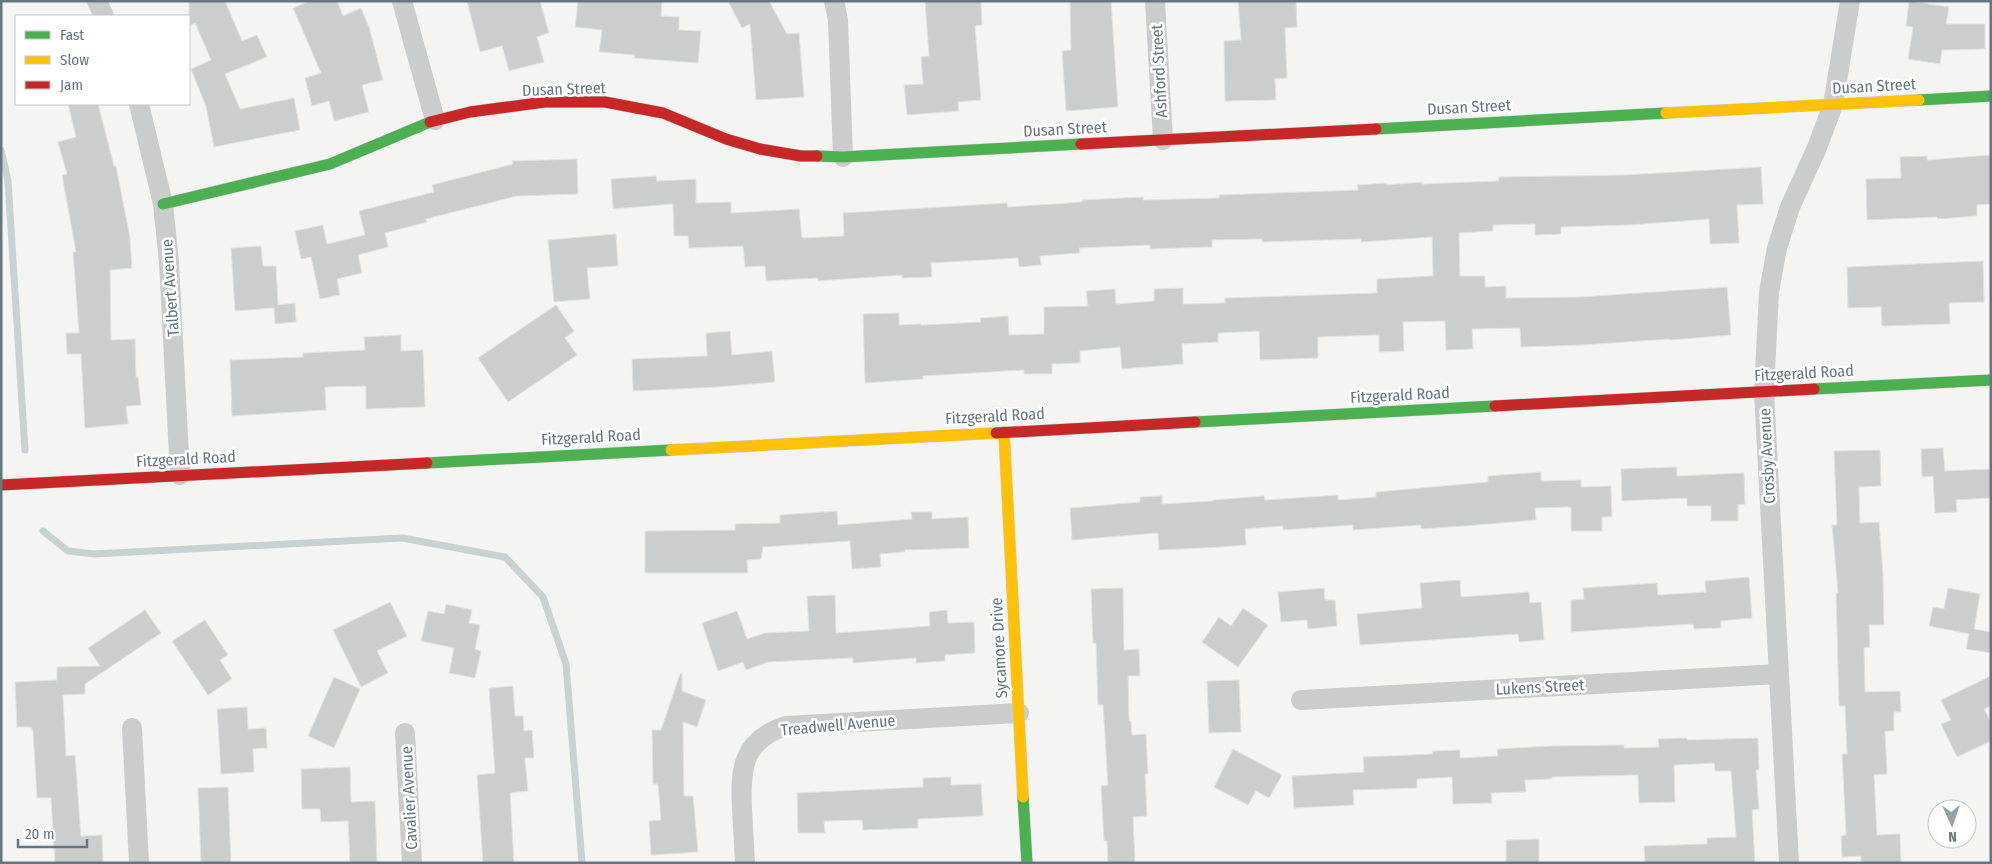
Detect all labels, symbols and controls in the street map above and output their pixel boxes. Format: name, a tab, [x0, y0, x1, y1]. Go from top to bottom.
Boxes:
legend	[15, 15, 190, 105]
street label: Ashford Street	[1147, 23, 1171, 118]
text: Fast	[60, 26, 84, 44]
text: Slow	[60, 51, 89, 69]
street label: Dusan Street	[1832, 74, 1917, 98]
text: Jam	[60, 76, 83, 94]
street label: Dusan Street	[522, 78, 607, 100]
street label: Dusan Street	[1427, 95, 1512, 119]
street label: Dusan Street	[1023, 117, 1108, 141]
street label: Talbert Avenue	[157, 239, 183, 337]
street label: Fitzgerald Road	[1754, 361, 1854, 385]
street label: Fitzgerald Road	[1350, 383, 1450, 407]
street label: Fitzgerald Road	[945, 404, 1045, 428]
street label: Crosby Avenue	[1755, 408, 1779, 504]
street label: Fitzgerald Road	[541, 425, 641, 449]
street label: Fitzgerald Road	[136, 447, 236, 471]
street label: Sycamore Drive	[987, 597, 1011, 699]
street label: Lukens Street	[1495, 675, 1586, 699]
street label: Treadwell Avenue	[780, 711, 896, 739]
street label: Cavalier Avenue	[397, 746, 421, 850]
north arrow	[1927, 799, 1977, 849]
scale bar	[18, 816, 86, 848]
text: 20 m	[25, 825, 55, 843]
text: N	[1948, 828, 1957, 845]

